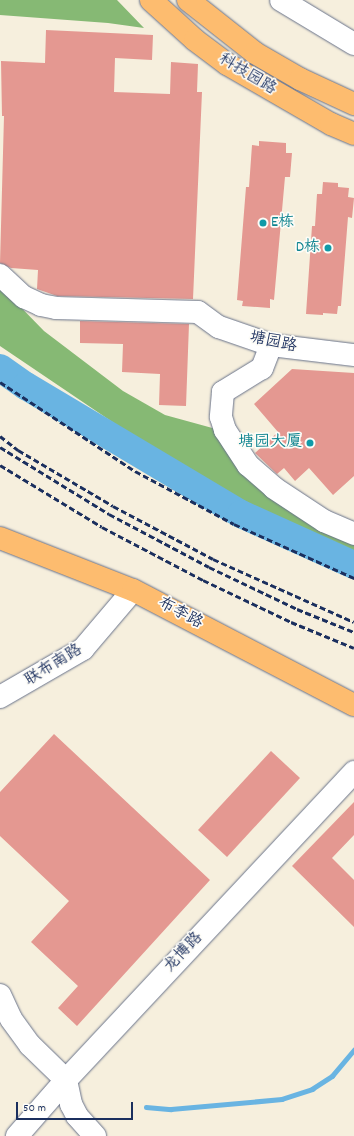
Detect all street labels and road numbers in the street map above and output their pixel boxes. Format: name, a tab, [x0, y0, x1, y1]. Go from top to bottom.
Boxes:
street label: 科技园路	[215, 50, 279, 100]
street label: 塘园路	[248, 329, 298, 357]
street label: 布李路	[154, 594, 206, 634]
street label: 联布南路	[22, 641, 86, 691]
street label: 龙博路	[161, 929, 207, 977]

